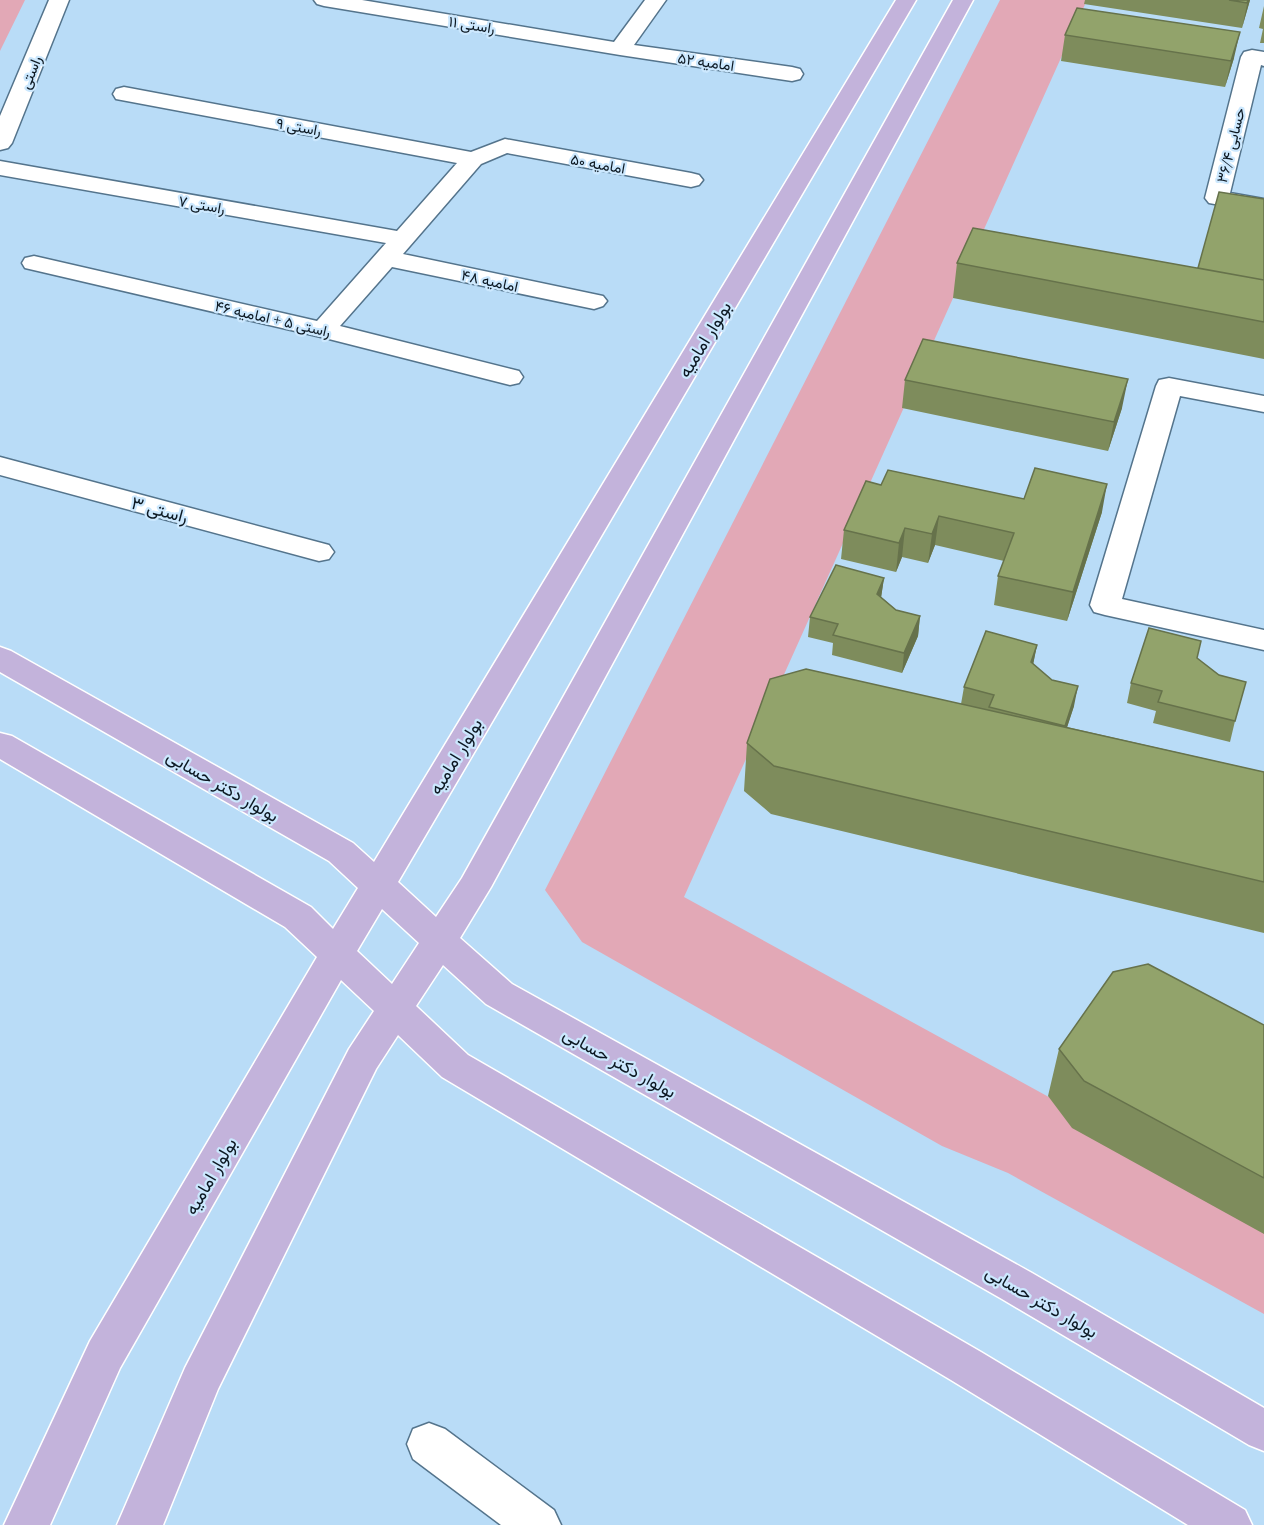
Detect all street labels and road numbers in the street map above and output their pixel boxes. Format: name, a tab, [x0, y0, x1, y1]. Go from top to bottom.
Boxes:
street label: راستی ۱۱	[447, 10, 497, 39]
street label: امامیه ۵۲	[676, 47, 736, 75]
street label: راستی	[14, 52, 47, 92]
street label: حسابی ۳۶/۴	[1211, 105, 1250, 185]
street label: راستی ۹	[275, 112, 323, 141]
street label: امامیه ۵۰	[569, 148, 627, 178]
street label: راستی ۷	[177, 190, 227, 219]
street label: امامیه ۴۸	[460, 264, 520, 296]
street label: راستی ۵ + امامیه ۴۶	[213, 295, 333, 342]
street label: بولوار امامیه	[672, 296, 736, 382]
street label: راستی ۳	[129, 490, 191, 528]
street label: بولوار امامیه	[423, 713, 487, 799]
street label: بولوار دکتر حسابی	[162, 743, 284, 827]
street label: بولوار دکتر حسابی	[559, 1021, 681, 1103]
street label: بولوار امامیه	[178, 1133, 242, 1219]
street label: بولوار دکتر حسابی	[981, 1259, 1103, 1343]

